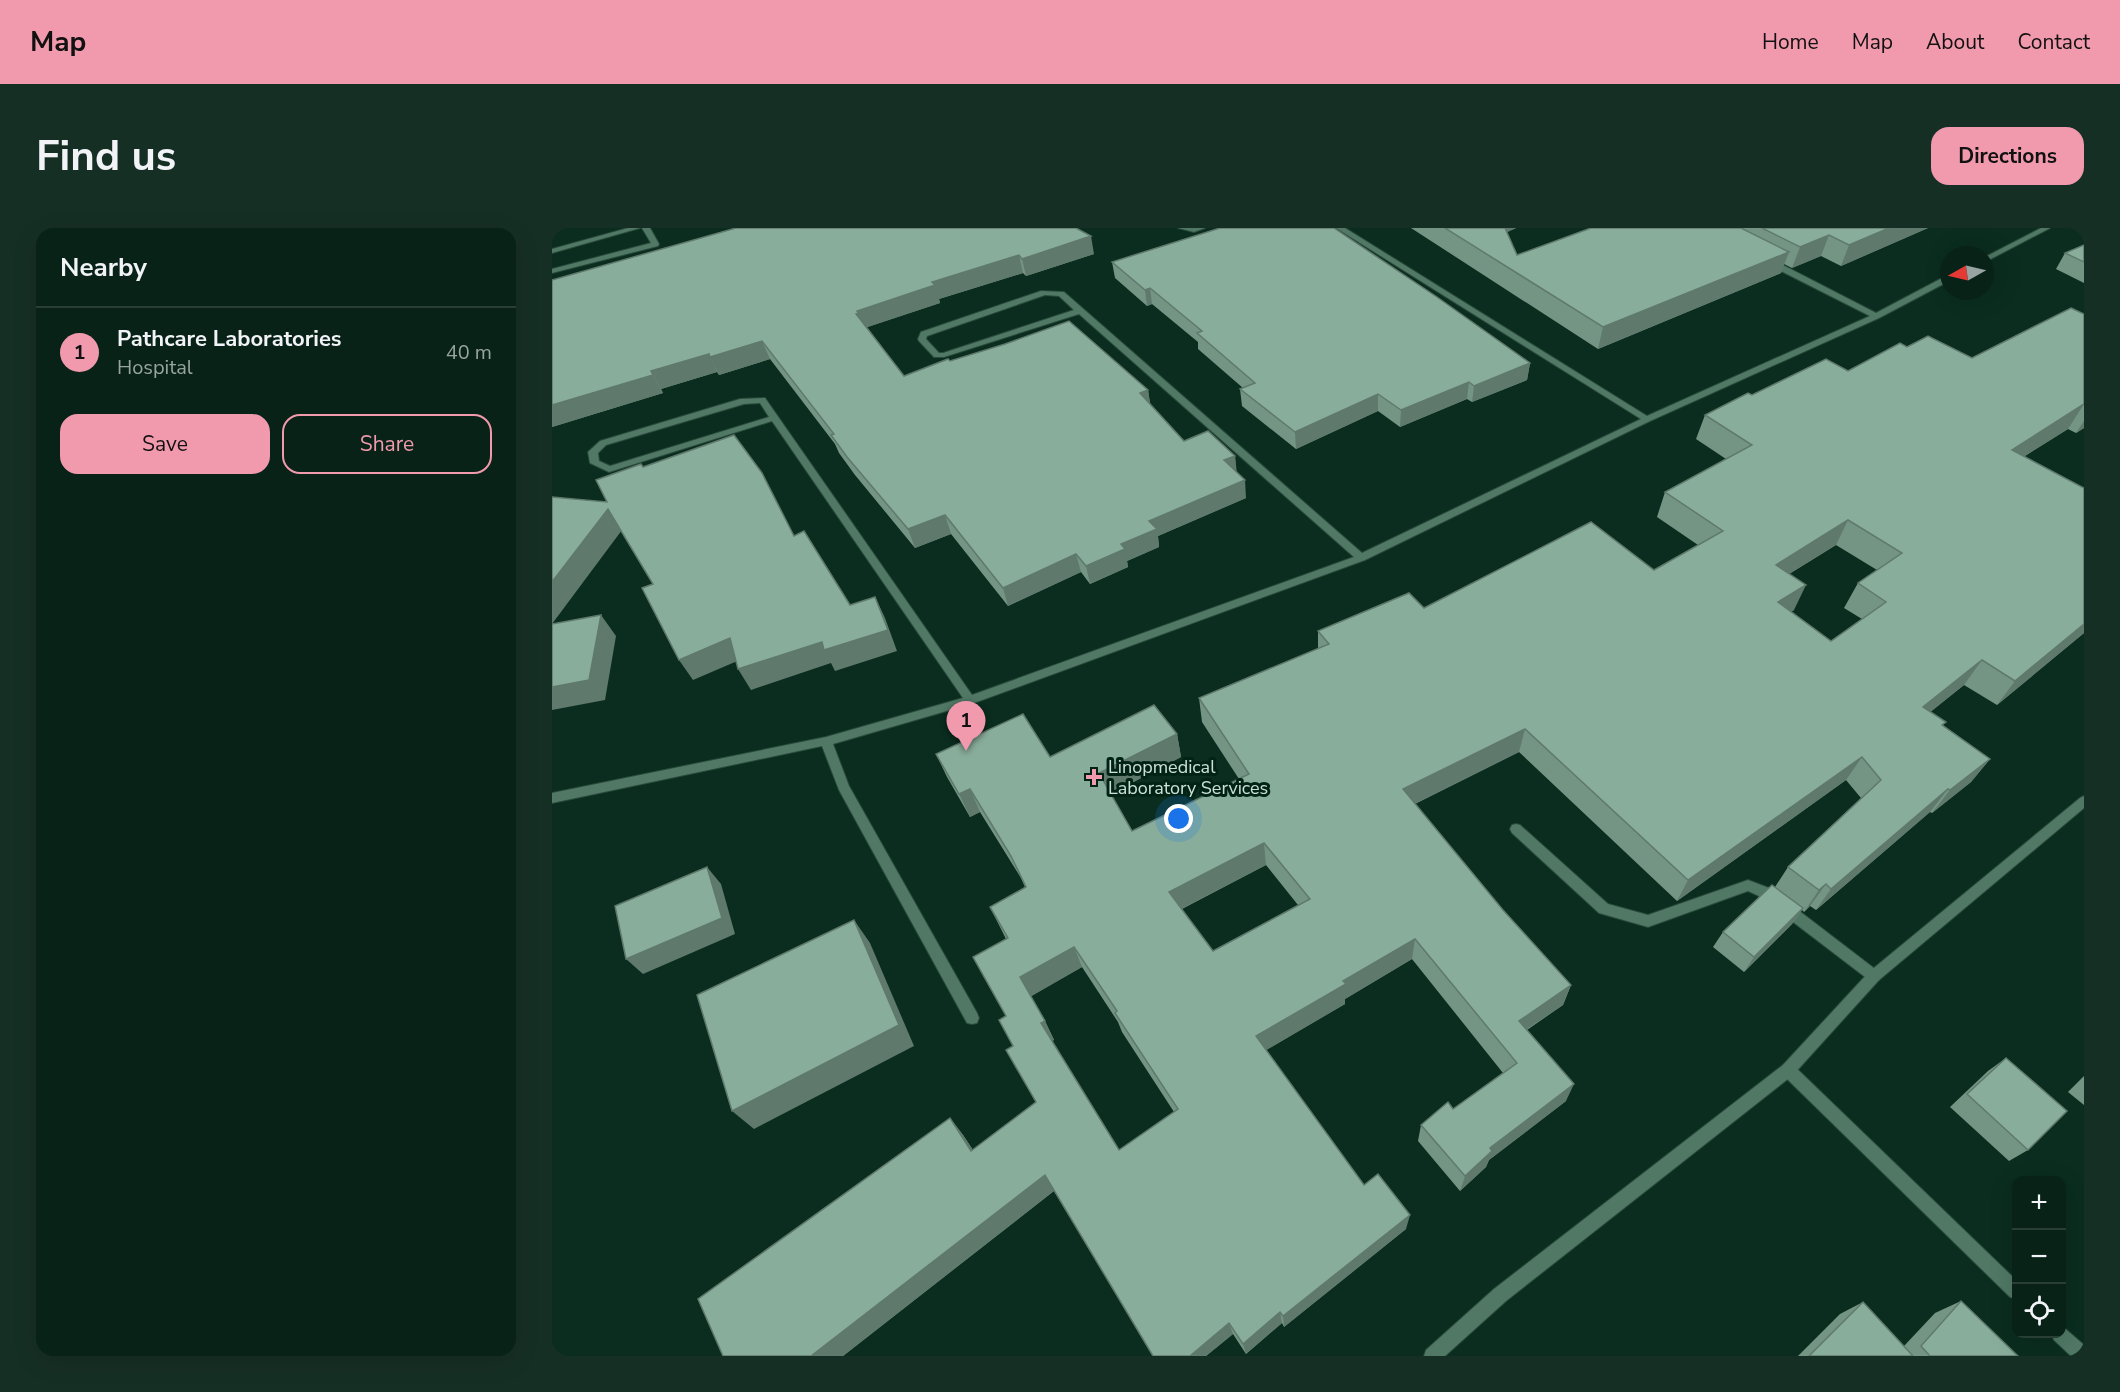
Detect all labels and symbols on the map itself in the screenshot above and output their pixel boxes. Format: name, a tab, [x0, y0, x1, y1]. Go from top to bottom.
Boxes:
north arrow	[1940, 246, 1994, 300]
pin: 1	[946, 702, 986, 751]
place label: Linopmedical Laboratory Services	[1108, 755, 1268, 800]
marker: Linopmedical Laboratory Services	[1085, 768, 1103, 786]
your location	[1164, 804, 1193, 833]

